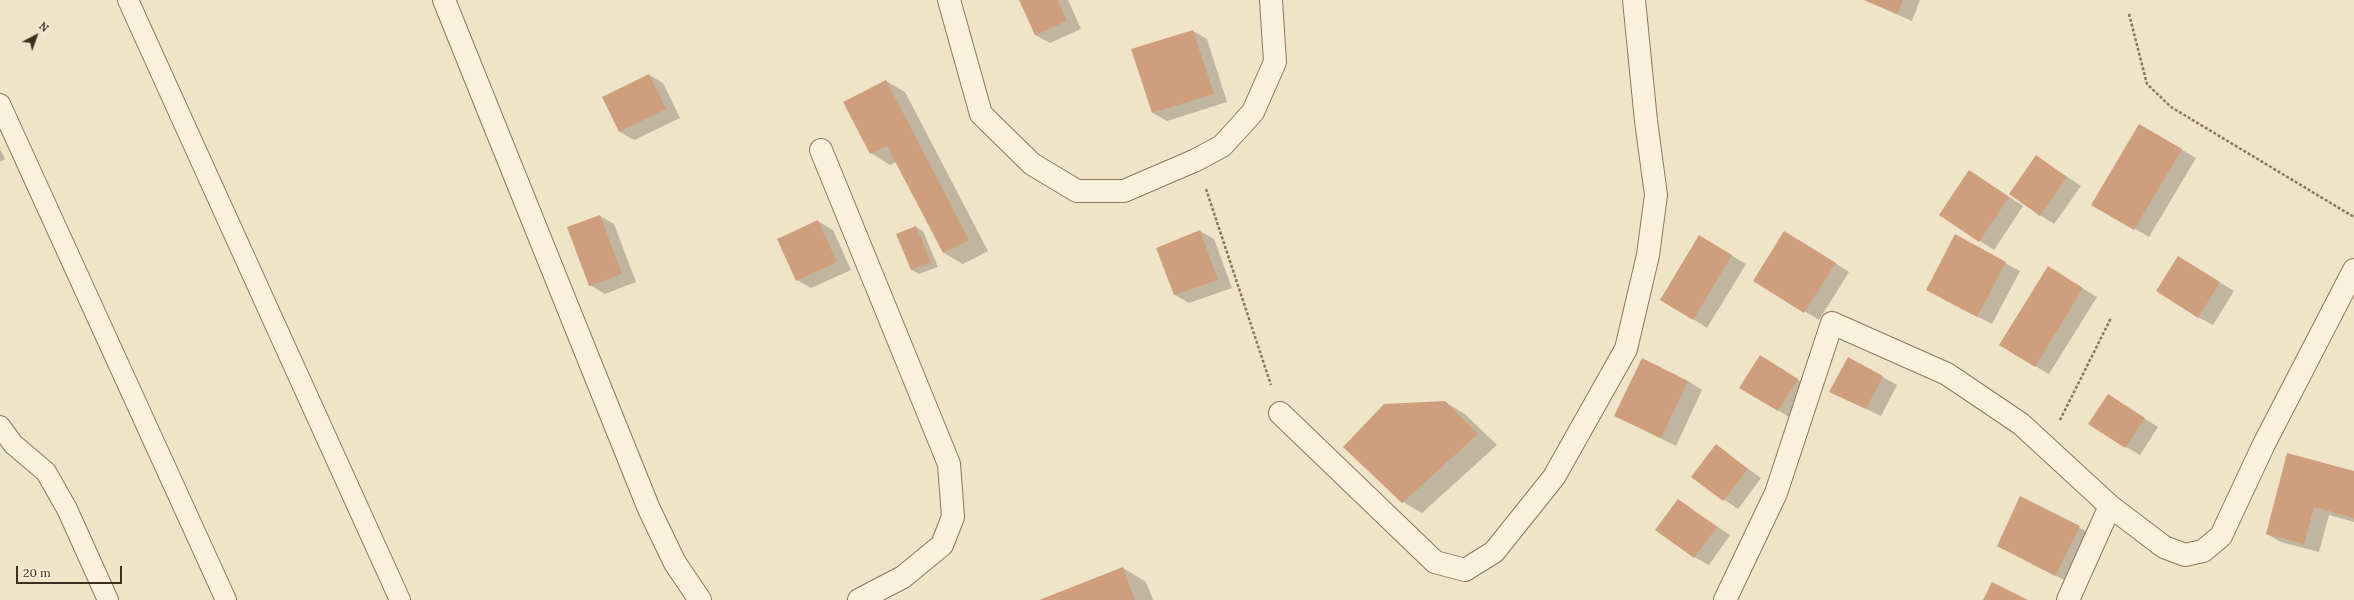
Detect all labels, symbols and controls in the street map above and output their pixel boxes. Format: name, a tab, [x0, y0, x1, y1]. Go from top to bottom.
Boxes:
north arrow	[16, 16, 56, 56]
text: N	[36, 19, 52, 35]
scale bar	[18, 558, 124, 584]
text: 20 m	[23, 565, 51, 580]

